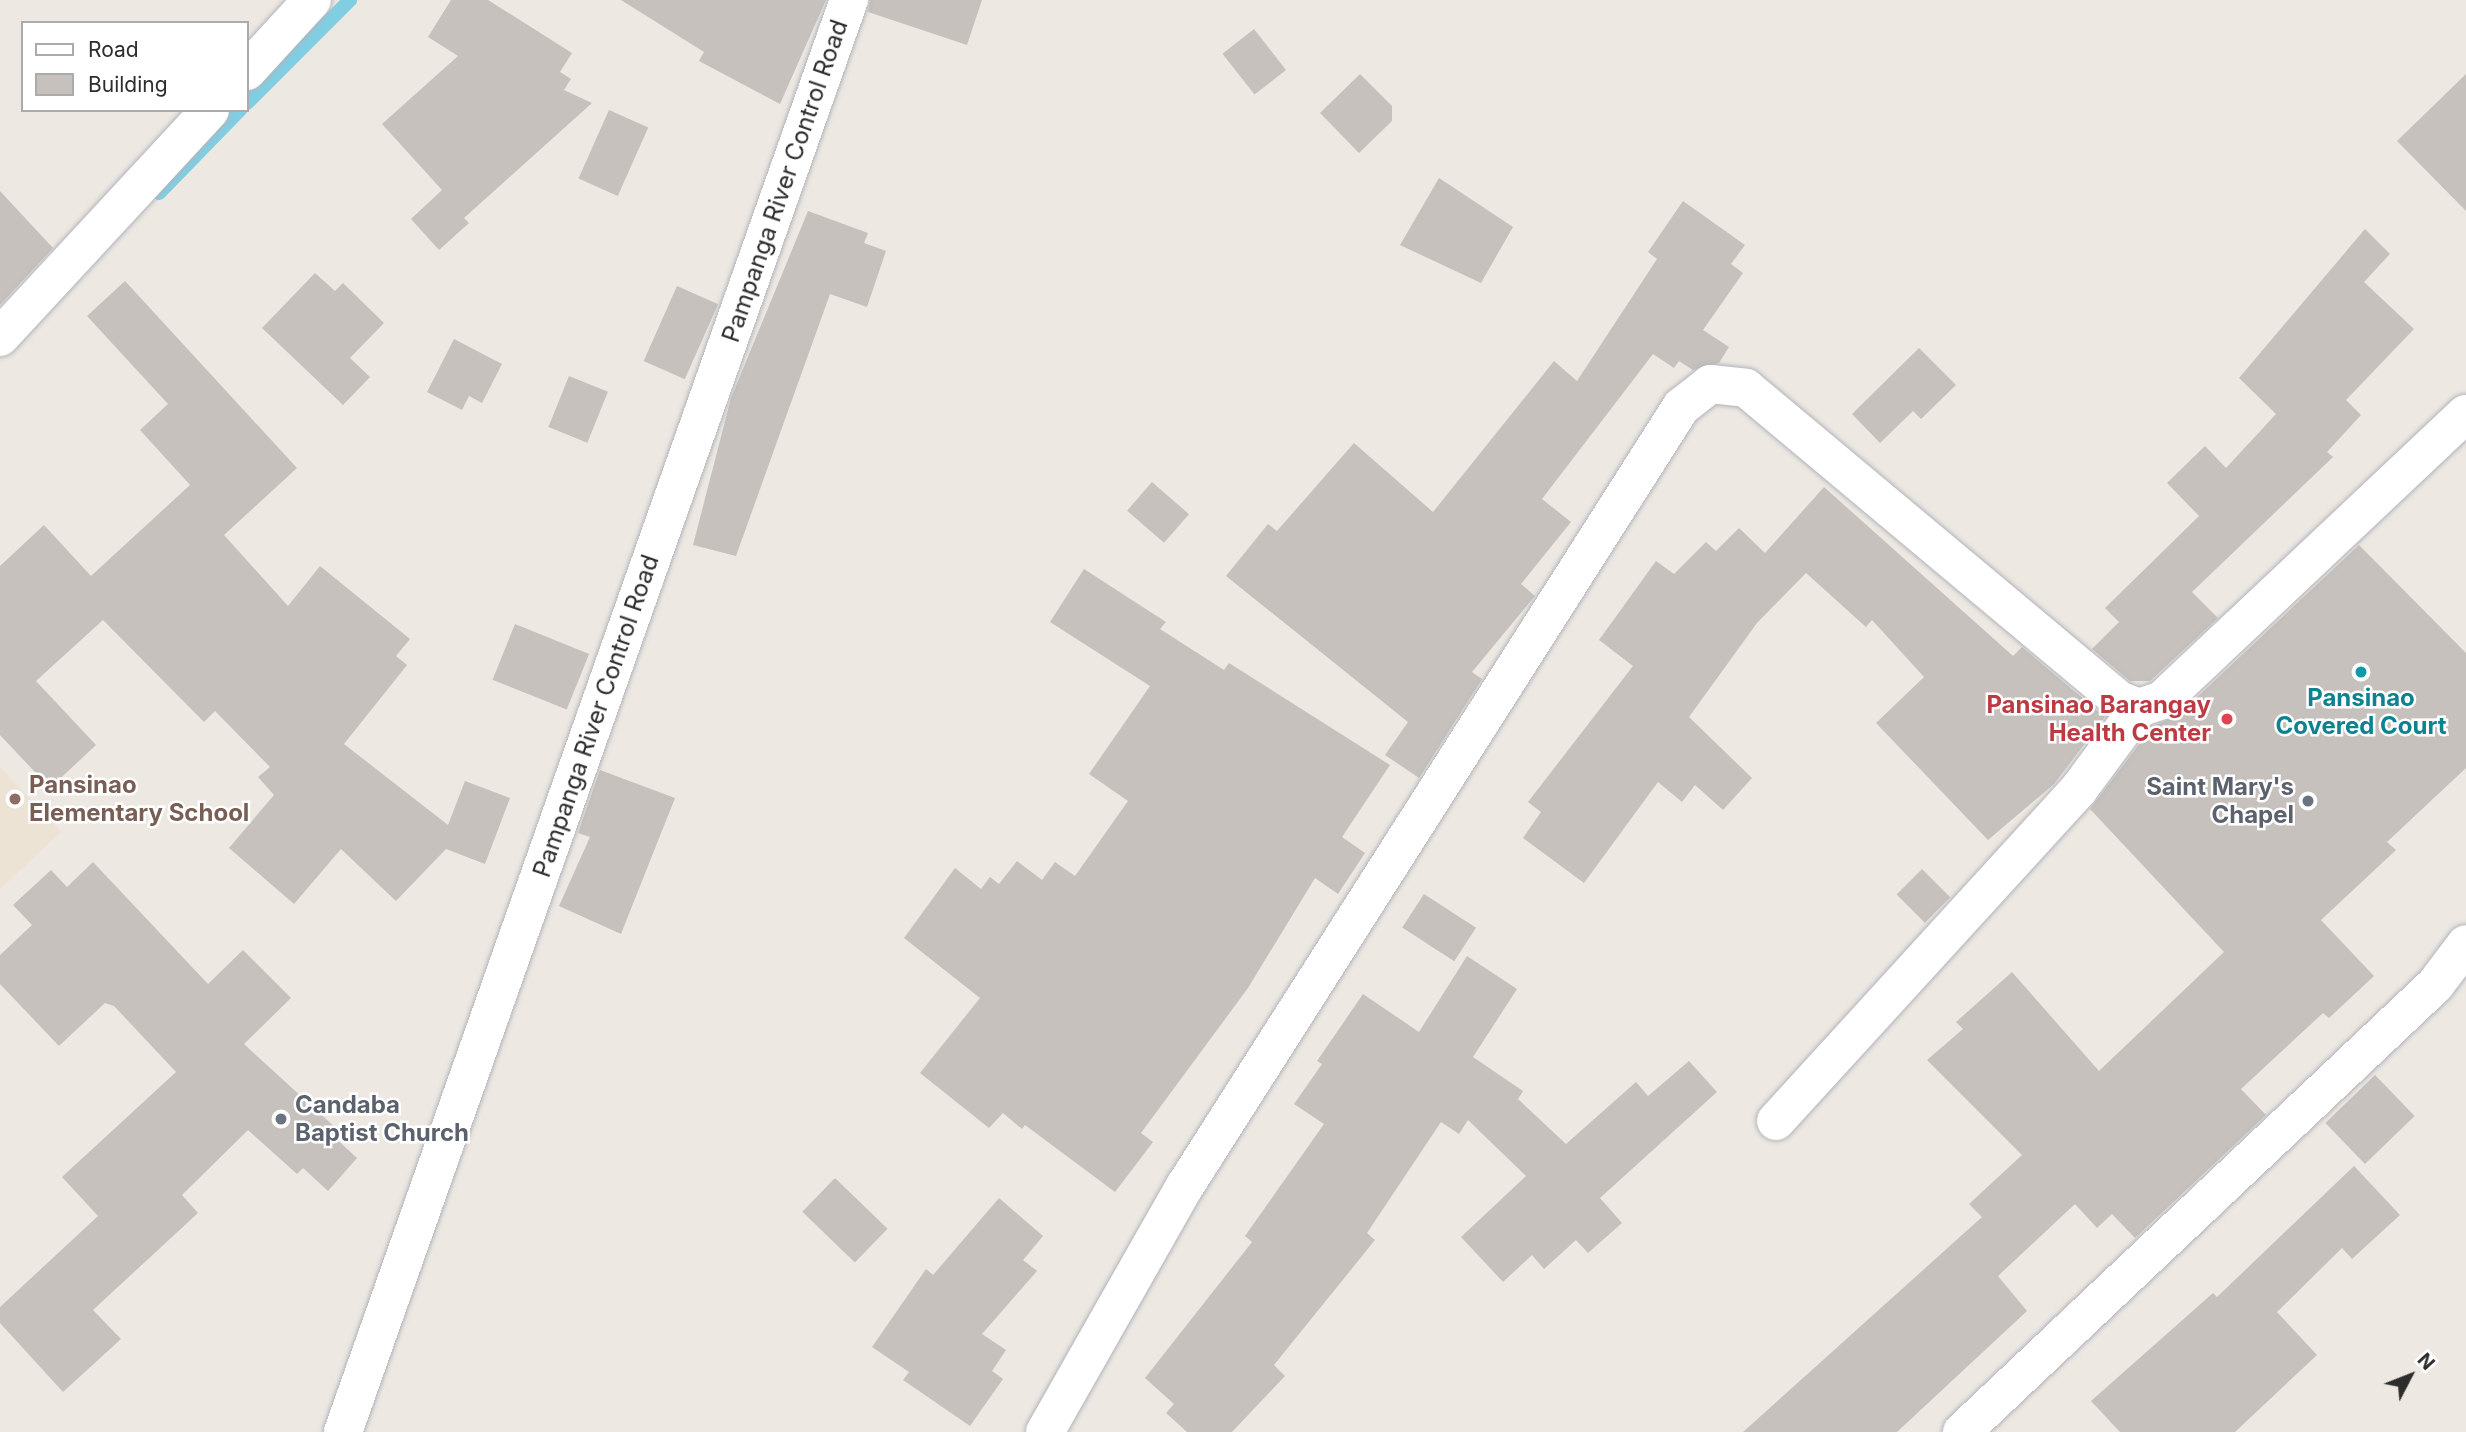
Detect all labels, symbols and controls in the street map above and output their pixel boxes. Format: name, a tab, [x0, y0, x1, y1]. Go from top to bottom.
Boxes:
street label: Pampanga River Control Road	[716, 16, 854, 346]
legend	[21, 21, 248, 112]
text: Road	[88, 37, 139, 62]
text: Building	[88, 72, 168, 97]
street label: Pampanga River Control Road	[527, 551, 665, 881]
marker: Pansinao Covered Court	[2353, 664, 2369, 680]
place label: Pansinao Covered Court	[2275, 684, 2447, 740]
place label: Pansinao Barangay Health Center	[1986, 691, 2211, 747]
marker: Pansinao Barangay Health Center	[2217, 709, 2237, 729]
place label: Pansinao Elementary School	[29, 771, 249, 827]
place label: Saint Mary's Chapel	[2146, 773, 2294, 829]
marker: Pansinao Elementary School	[7, 791, 23, 807]
marker: Saint Mary's Chapel	[2300, 793, 2316, 809]
place label: Candaba Baptist Church	[295, 1091, 469, 1147]
marker: Candaba Baptist Church	[273, 1111, 289, 1127]
north arrow	[2375, 1341, 2445, 1411]
text: N	[2413, 1349, 2439, 1375]

